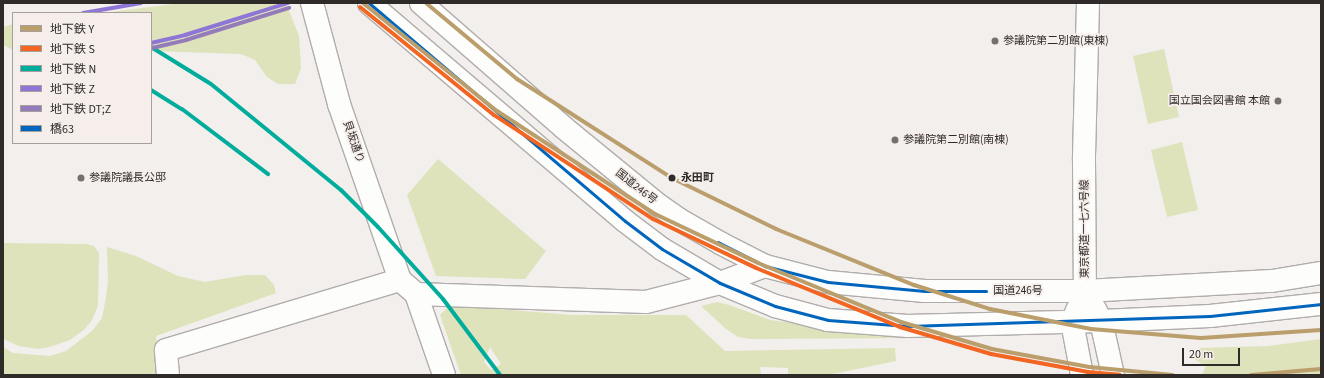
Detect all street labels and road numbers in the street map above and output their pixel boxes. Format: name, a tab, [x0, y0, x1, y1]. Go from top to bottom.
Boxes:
street label: 貝坂通り	[340, 119, 366, 165]
street label: 国道246号	[612, 167, 660, 207]
street label: 東京都道一七六号線	[1078, 180, 1092, 278]
street label: 国道246号	[993, 284, 1043, 298]

